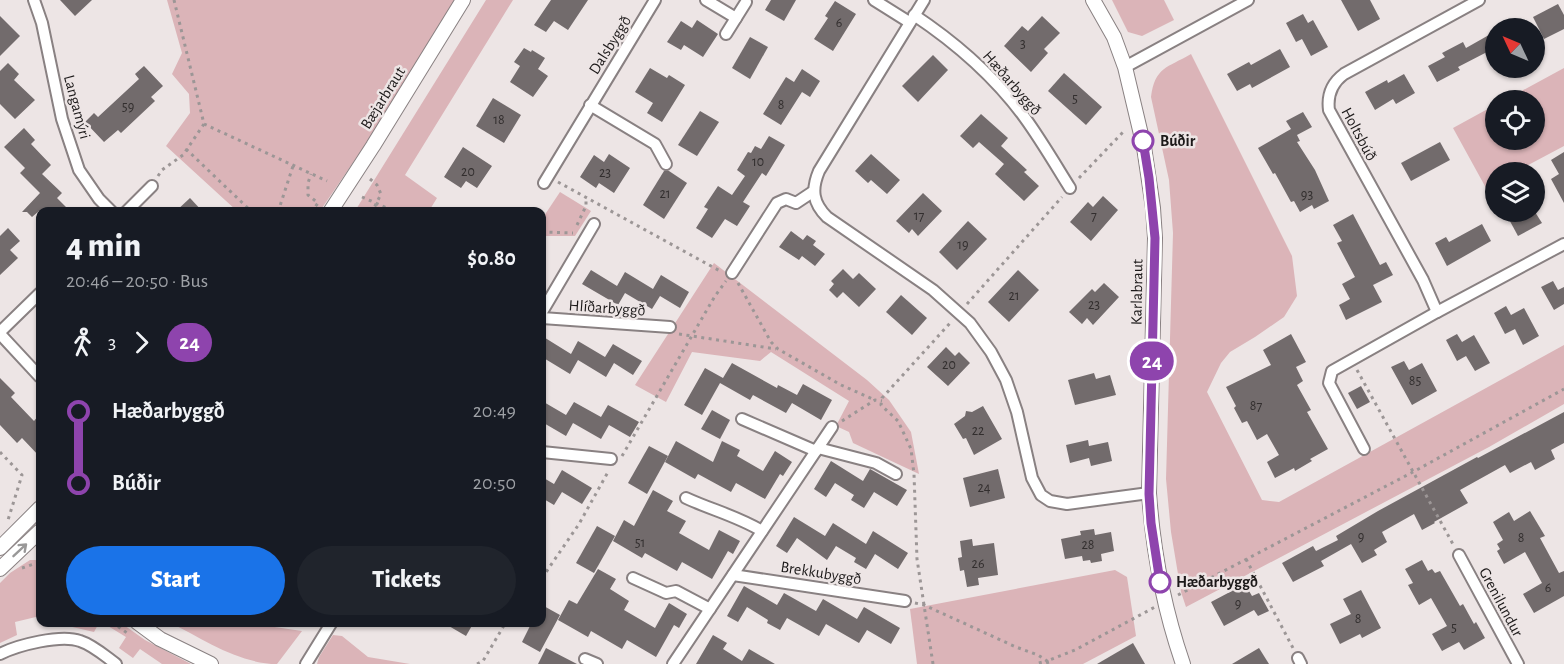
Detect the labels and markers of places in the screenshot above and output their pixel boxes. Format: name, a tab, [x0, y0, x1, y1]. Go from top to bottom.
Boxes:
marker: Búðir	[1132, 130, 1154, 152]
place label: Búðir	[1160, 133, 1196, 149]
marker: Hæðarbyggð	[1149, 571, 1171, 593]
place label: Hæðarbyggð	[1176, 574, 1258, 591]

